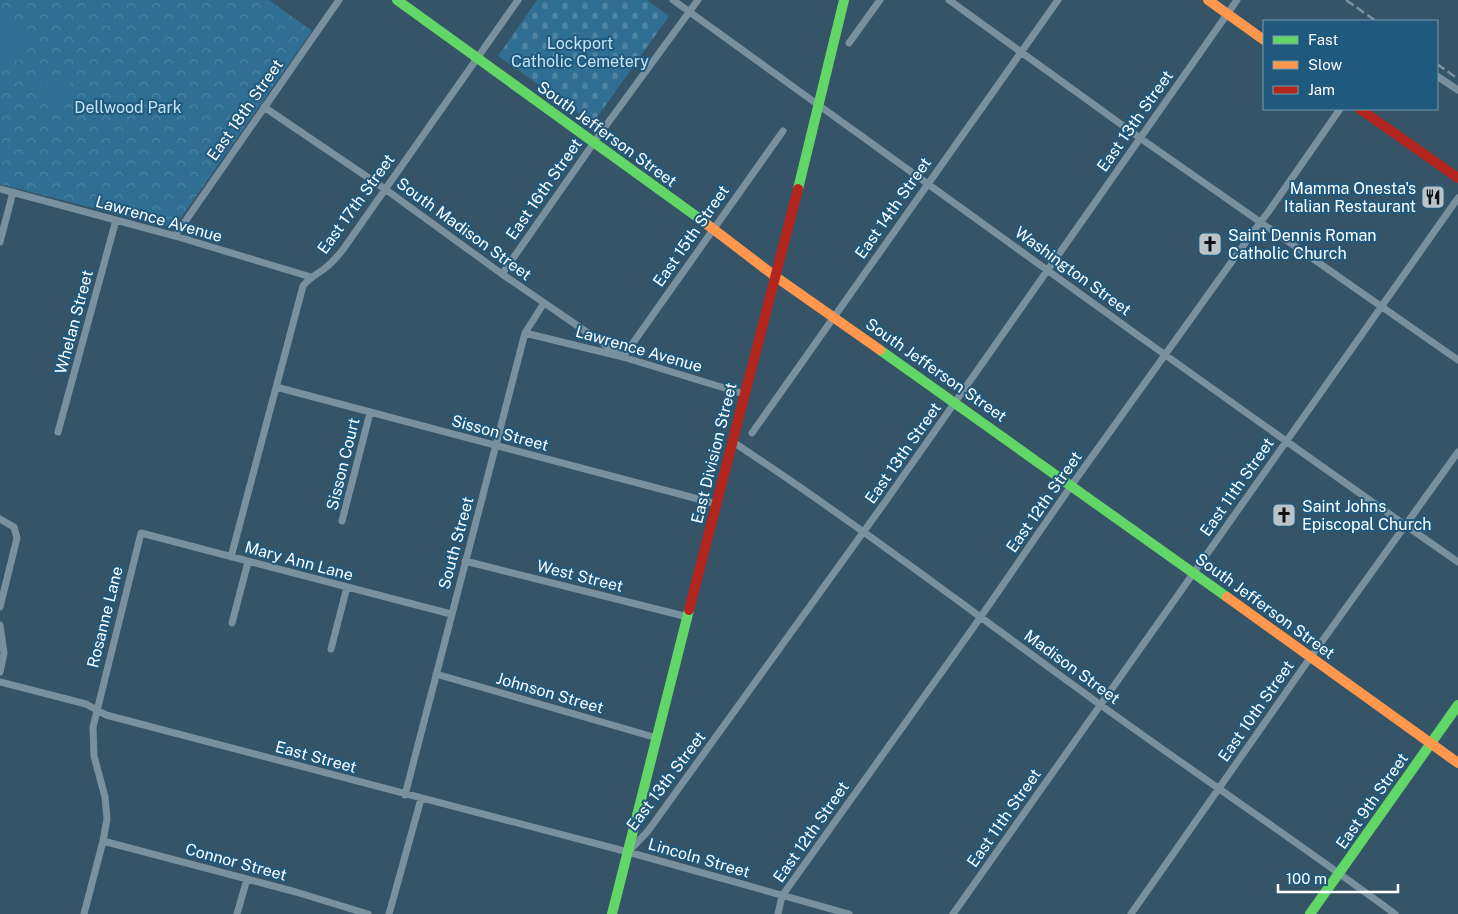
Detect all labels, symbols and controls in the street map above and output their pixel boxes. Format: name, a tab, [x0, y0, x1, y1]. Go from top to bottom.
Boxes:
legend	[1263, 20, 1438, 110]
text: Fast	[1308, 31, 1338, 48]
park label: Lockport Catholic Cemetery	[511, 34, 649, 71]
street label: East 18th Street	[203, 56, 287, 164]
text: Slow	[1308, 56, 1343, 73]
street label: East 13th Street	[1093, 67, 1177, 175]
street label: South Jefferson Street	[534, 77, 680, 191]
text: Jam	[1308, 81, 1335, 98]
park label: Dellwood Park	[74, 98, 182, 117]
street label: East 16th Street	[502, 135, 586, 243]
street label: East 17th Street	[313, 150, 399, 258]
street label: East 14th Street	[851, 154, 935, 262]
street label: South Madison Street	[393, 174, 535, 284]
place label: Mamma Onesta's Italian Restaurant	[1284, 179, 1416, 216]
street label: East 15th Street	[649, 182, 733, 290]
restaurant icon: Mamma Onesta's Italian Restaurant	[1420, 184, 1446, 210]
street label: Lawrence Avenue	[93, 192, 225, 246]
street label: Washington Street	[1011, 223, 1135, 319]
place label: Saint Dennis Roman Catholic Church	[1228, 226, 1377, 263]
church icon: Saint Dennis Roman Catholic Church	[1197, 231, 1223, 257]
street label: Whelan Street	[51, 268, 97, 376]
street label: South Jefferson Street	[862, 314, 1010, 426]
street label: Lawrence Avenue	[573, 322, 705, 376]
street label: East Division Street	[687, 381, 741, 525]
street label: East 13th Street	[861, 399, 945, 507]
street label: Sisson Street	[449, 411, 551, 455]
street label: Sisson Court	[322, 416, 364, 512]
street label: East 11th Street	[1196, 434, 1278, 540]
street label: East 12th Street	[1002, 448, 1086, 556]
street label: South Street	[435, 495, 477, 591]
place label: Saint Johns Episcopal Church	[1302, 497, 1432, 534]
church icon: Saint Johns Episcopal Church	[1271, 502, 1297, 528]
street label: Mary Ann Lane	[243, 537, 355, 585]
street label: South Jefferson Street	[1192, 549, 1338, 663]
street label: West Street	[535, 556, 625, 596]
street label: Rosanne Lane	[83, 564, 127, 670]
street label: Madison Street	[1020, 626, 1124, 708]
street label: East 10th Street	[1214, 657, 1298, 765]
street label: Johnson Street	[494, 669, 606, 717]
street label: East 13th Street	[623, 728, 709, 834]
street label: East Street	[273, 737, 359, 777]
street label: East 9th Street	[1332, 749, 1412, 853]
street label: East 11th Street	[963, 765, 1045, 871]
street label: East 12th Street	[769, 778, 853, 886]
street label: Lincoln Street	[646, 834, 752, 882]
street label: Connor Street	[183, 839, 289, 885]
scale bar	[1278, 862, 1398, 894]
text: 100 m	[1286, 870, 1327, 887]

